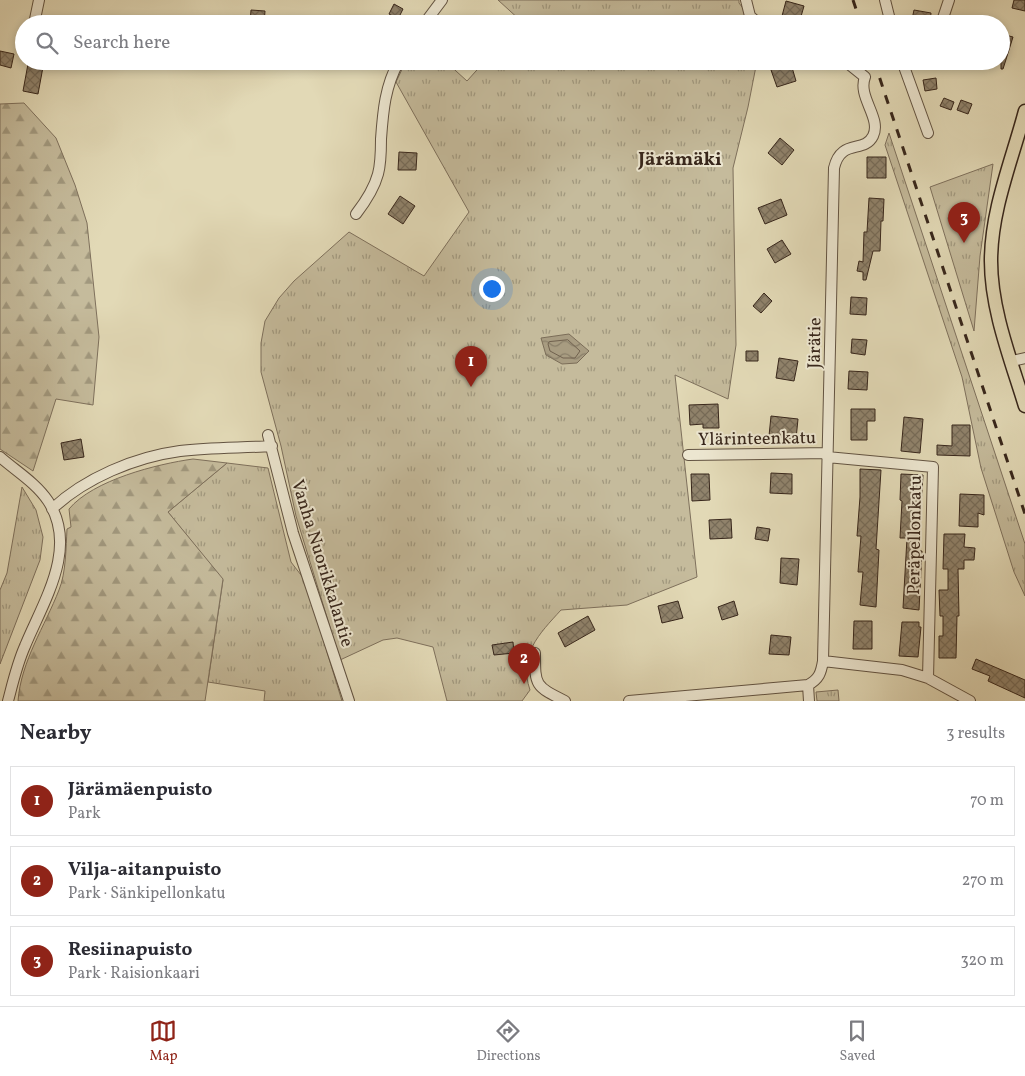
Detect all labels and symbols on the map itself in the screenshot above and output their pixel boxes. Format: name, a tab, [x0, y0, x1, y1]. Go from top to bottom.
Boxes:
district label: Järämäki	[637, 147, 722, 173]
pin: 3	[948, 202, 980, 243]
your location	[479, 276, 505, 302]
street label: Järätie	[803, 317, 828, 369]
pin: 1	[455, 346, 487, 387]
street label: Ylärinteenkatu	[698, 426, 816, 453]
street label: Peräpellonkatu	[902, 475, 929, 595]
street label: Vanha Nuorikkalantie	[284, 477, 359, 650]
pin: 2	[508, 643, 540, 684]

